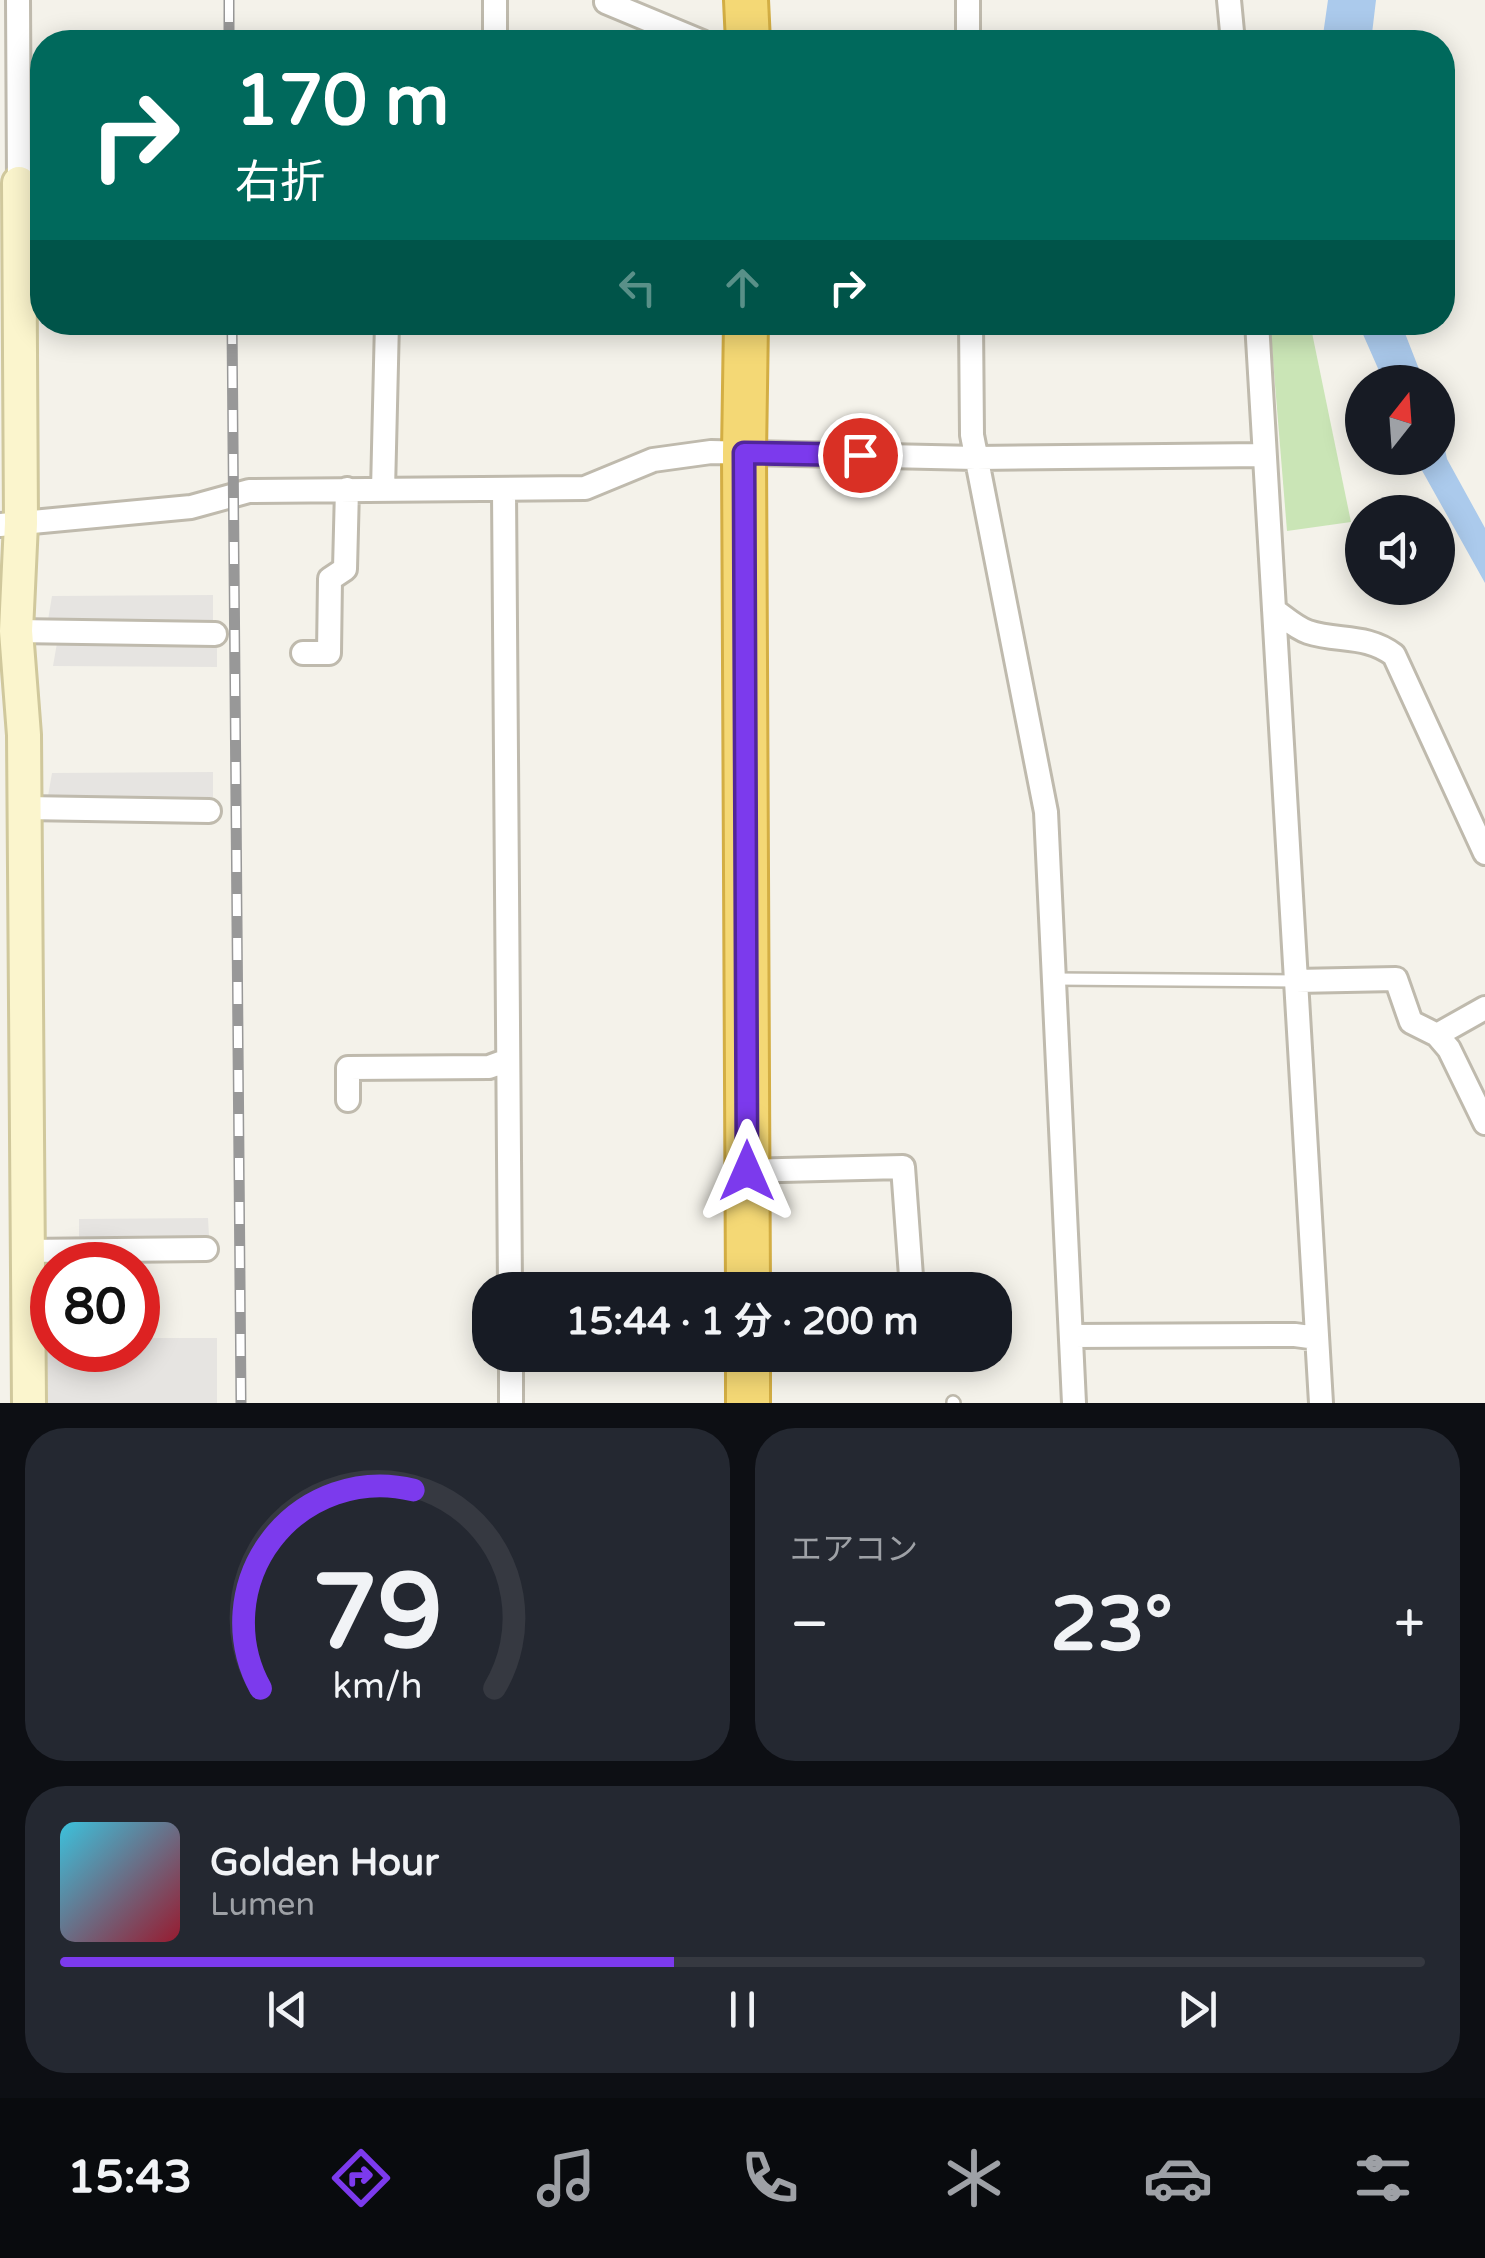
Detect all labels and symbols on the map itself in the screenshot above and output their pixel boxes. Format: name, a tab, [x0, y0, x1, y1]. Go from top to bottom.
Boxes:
north arrow	[1345, 365, 1455, 475]
pin	[818, 413, 903, 498]
position arrow	[695, 1119, 799, 1223]
speed limit sign: 80	[30, 1242, 160, 1372]

